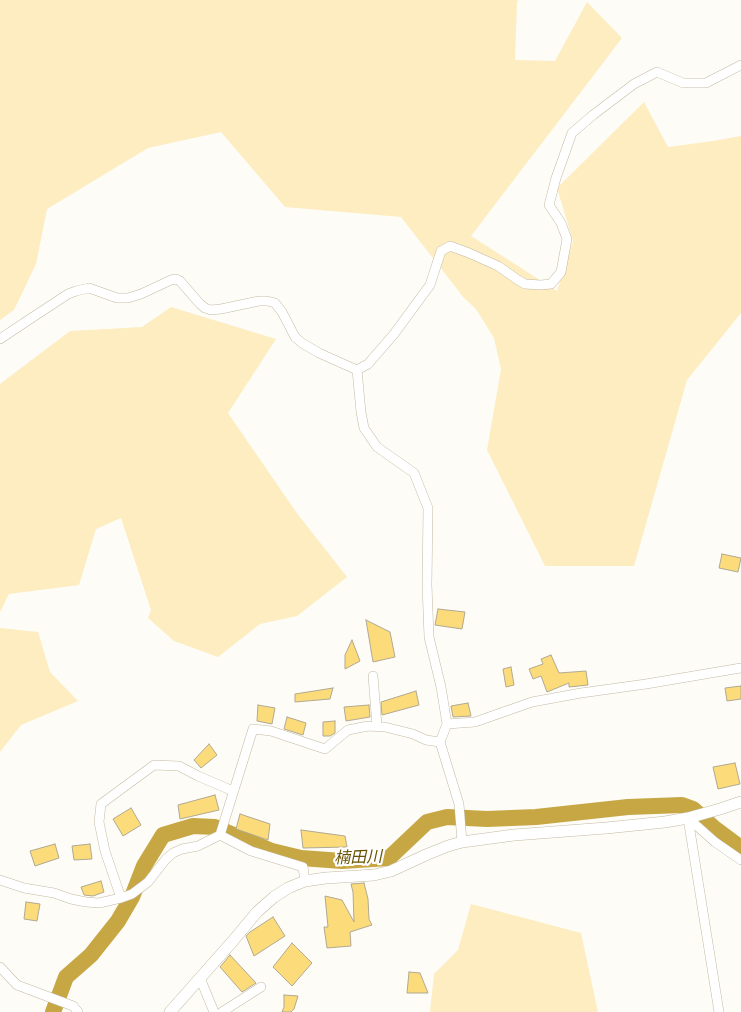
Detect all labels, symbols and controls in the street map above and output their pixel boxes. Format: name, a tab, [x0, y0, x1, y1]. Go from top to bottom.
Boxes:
water label: 楠田川	[334, 848, 382, 868]

